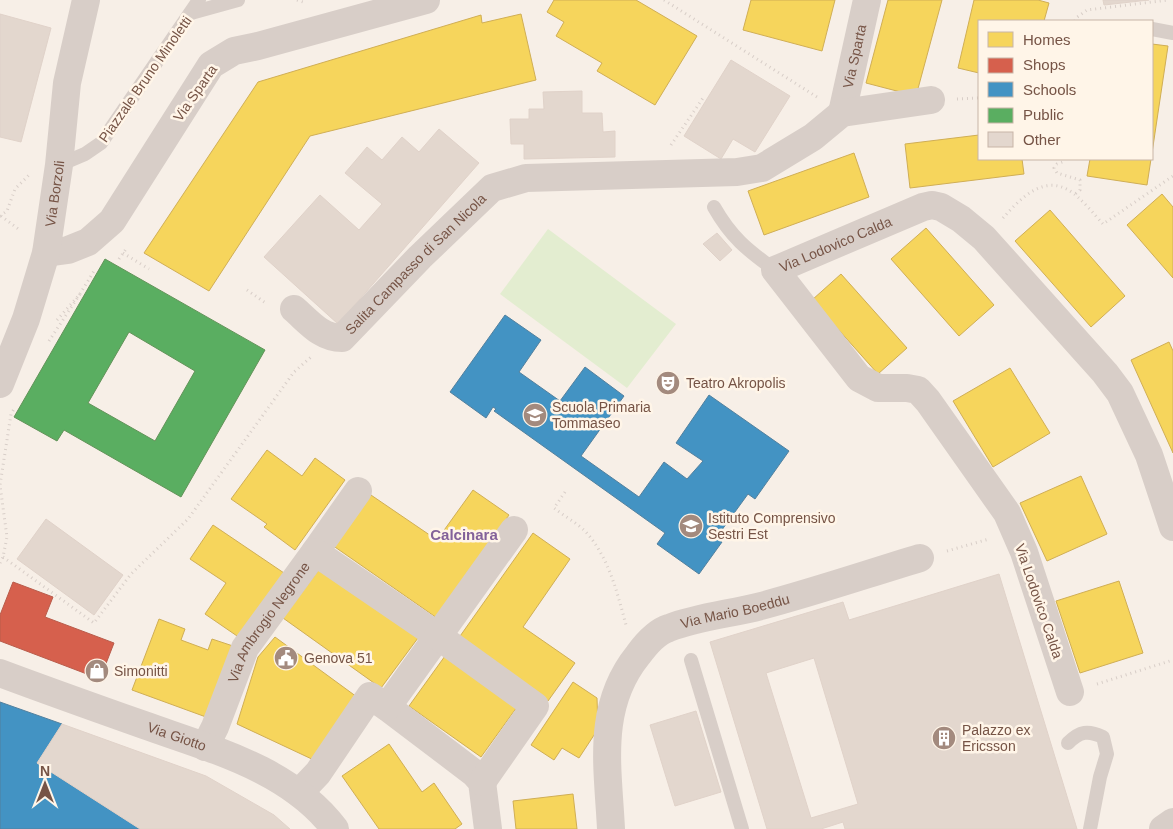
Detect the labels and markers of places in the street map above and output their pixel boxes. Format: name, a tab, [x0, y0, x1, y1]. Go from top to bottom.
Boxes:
theatre icon: Teatro Akropolis	[655, 370, 681, 396]
place label: Teatro Akropolis	[686, 375, 786, 391]
place label: Scuola Primaria Tommaseo	[552, 399, 651, 431]
school or university icon: Scuola Primaria Tommaseo	[522, 402, 548, 428]
place label: Istituto Comprensivo Sestri Est	[708, 510, 836, 542]
school or university icon: Istituto Comprensivo Sestri Est	[678, 513, 704, 539]
public building icon: Genova 51	[273, 645, 299, 671]
place label: Genova 51	[304, 650, 373, 666]
shop icon: Simonitti	[84, 658, 110, 684]
place label: Simonitti	[114, 663, 168, 679]
place label: Palazzo ex Ericsson	[962, 722, 1030, 754]
building icon: Palazzo ex Ericsson	[931, 725, 957, 751]

